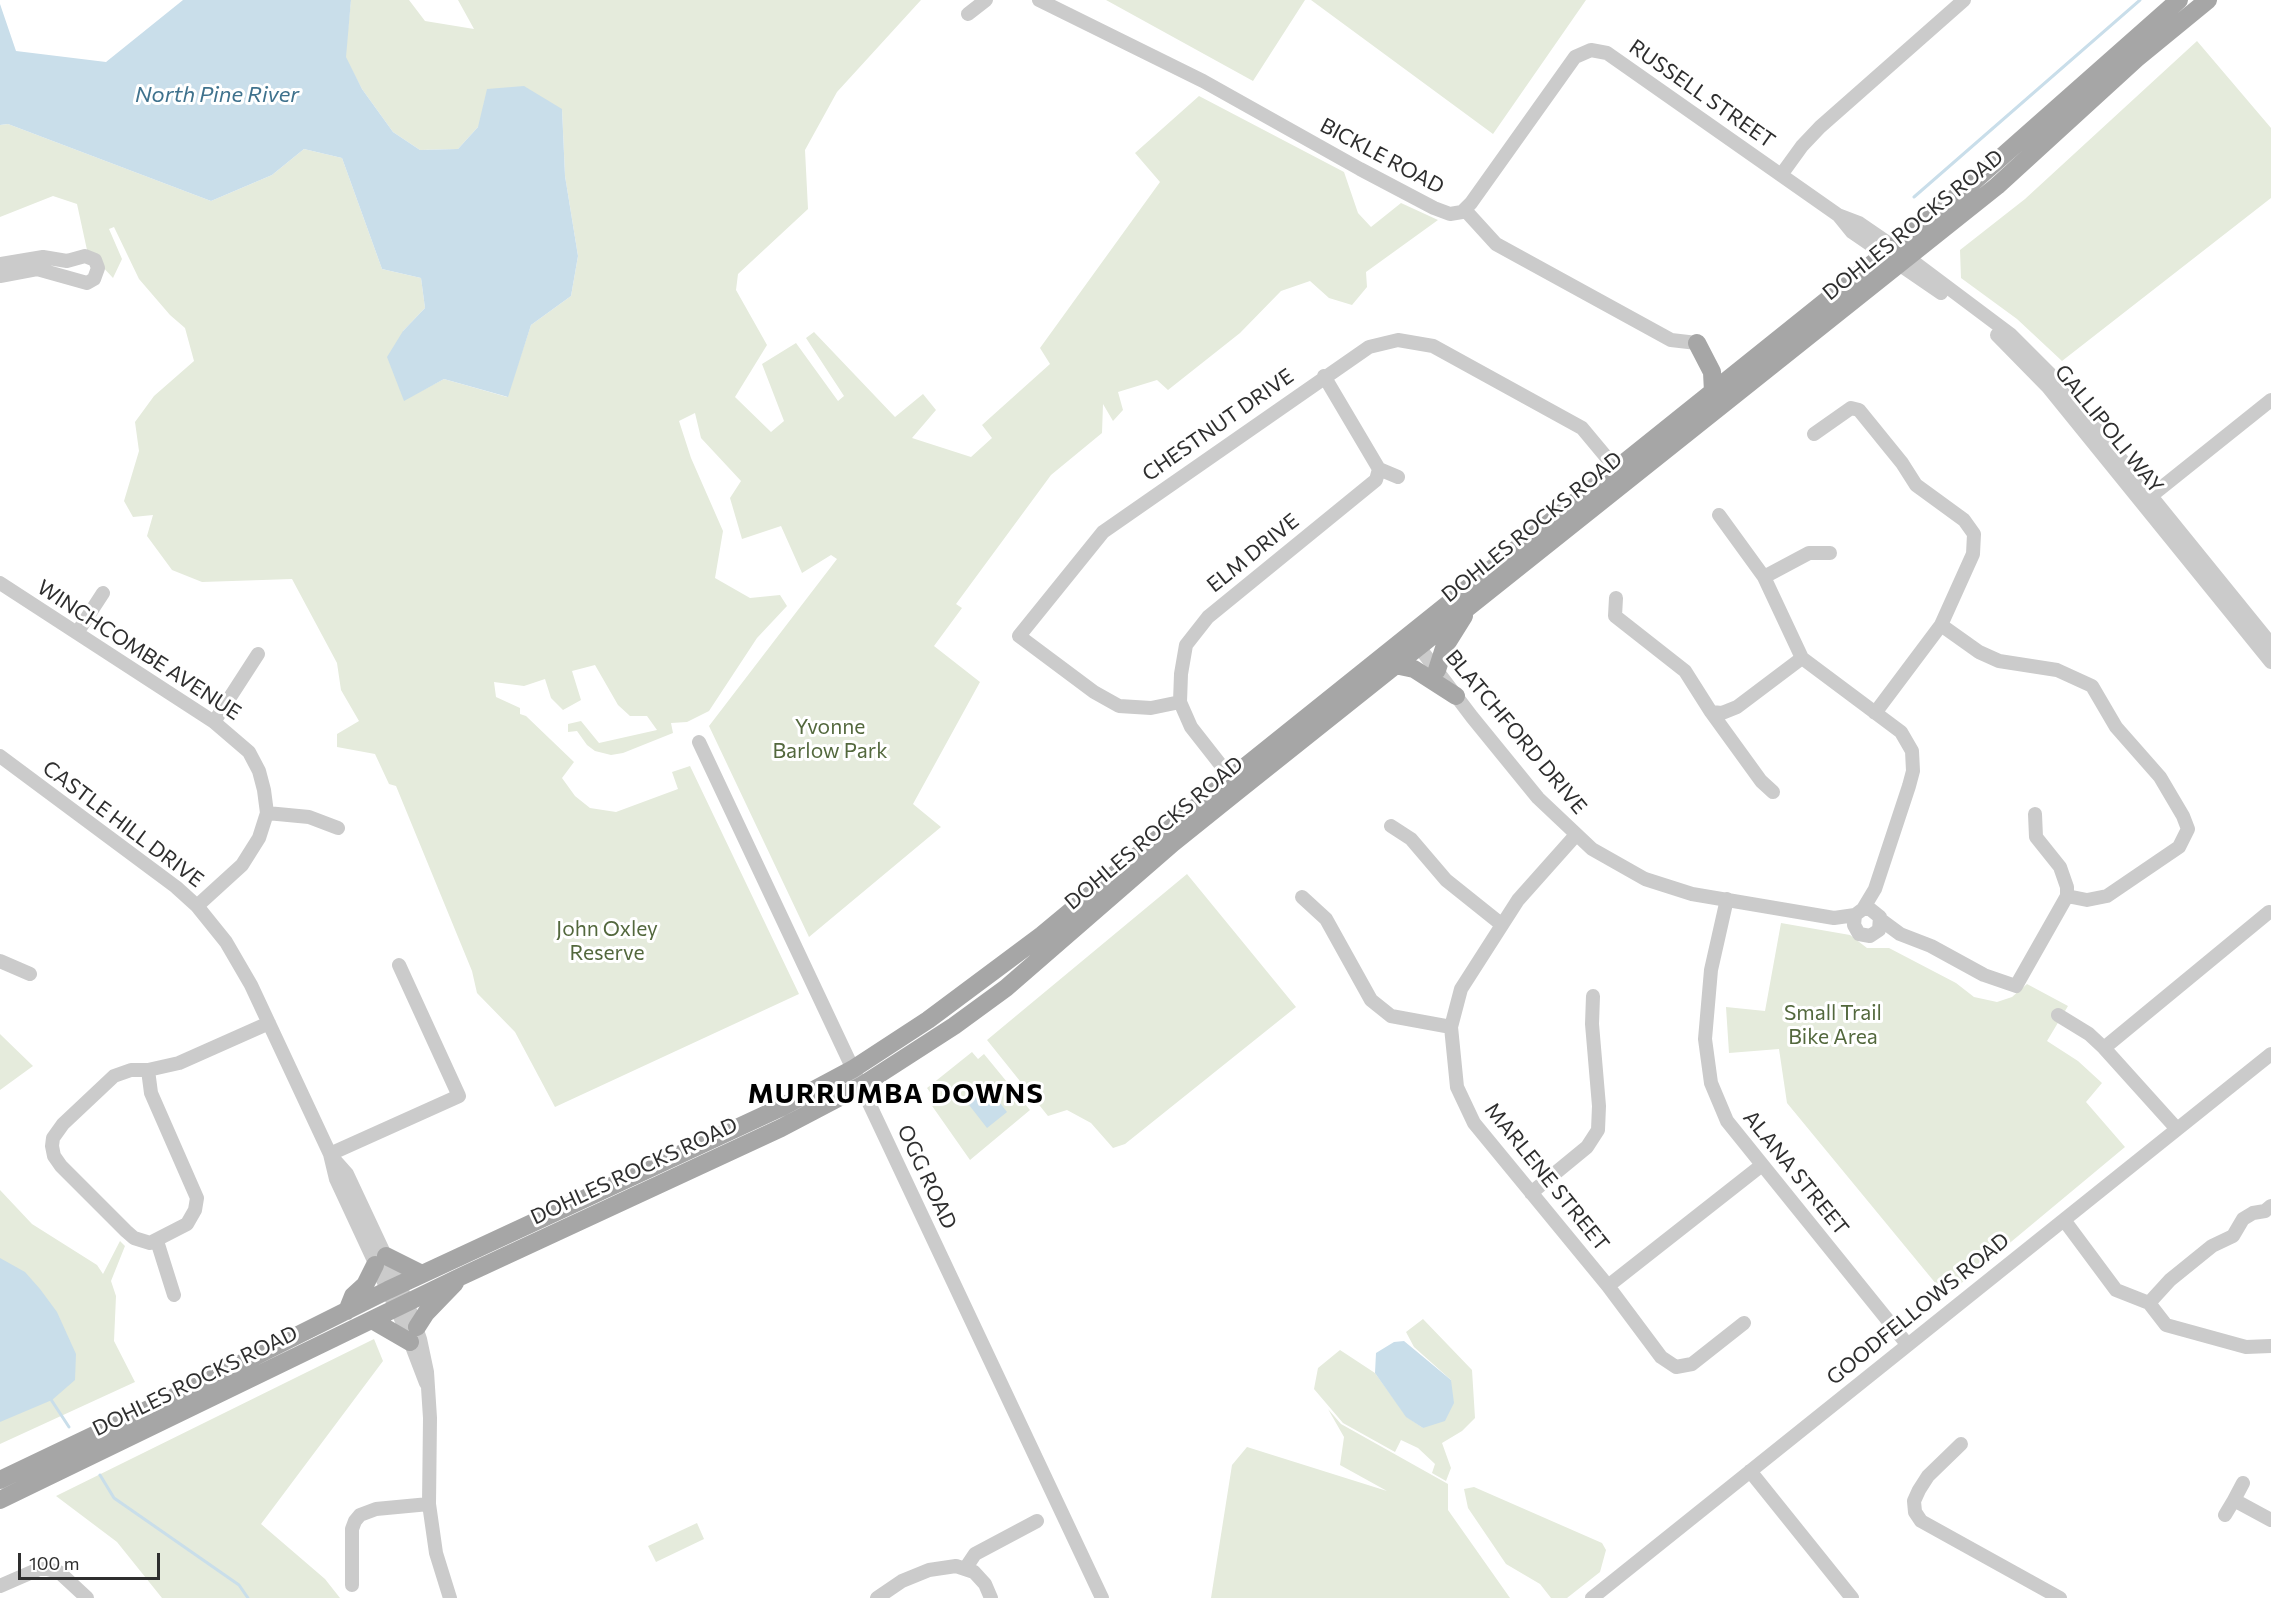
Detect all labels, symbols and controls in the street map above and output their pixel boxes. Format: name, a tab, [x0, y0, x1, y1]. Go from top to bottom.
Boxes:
street label: RUSSELL STREET	[1624, 34, 1780, 154]
water label: North Pine River	[135, 82, 299, 108]
street label: BICKLE ROAD	[1316, 113, 1448, 199]
street label: DOHLES ROCKS ROAD	[1818, 144, 2008, 306]
street label: GALLIPOLI WAY	[2049, 360, 2169, 498]
street label: CHESTNUT DRIVE	[1137, 363, 1299, 487]
street label: DOHLES ROCKS ROAD	[1437, 446, 1627, 608]
street label: ELM DRIVE	[1202, 508, 1304, 598]
street label: WINCHCOMBE AVENUE	[32, 575, 246, 725]
street label: BLATCHFORD DRIVE	[1440, 645, 1592, 819]
park label: Yvonne Barlow Park	[772, 714, 888, 764]
street label: DOHLES ROCKS ROAD	[1060, 751, 1248, 915]
street label: CASTLE HILL DRIVE	[38, 755, 208, 893]
park label: John Oxley Reserve	[556, 916, 658, 966]
park label: Small Trail Bike Area	[1784, 1000, 1882, 1050]
district label: MURRUMBA DOWNS	[748, 1078, 1044, 1110]
street label: MARLENE STREET	[1479, 1098, 1615, 1256]
street label: ALANA STREET	[1738, 1105, 1854, 1241]
street label: DOHLES ROCKS ROAD	[527, 1112, 741, 1230]
street label: OGG ROAD	[892, 1121, 962, 1233]
street label: GOODFELLOWS ROAD	[1822, 1228, 2014, 1390]
street label: DOHLES ROCKS ROAD	[88, 1320, 302, 1442]
scale bar	[21, 1541, 164, 1579]
text: 100 m	[29, 1552, 79, 1574]

